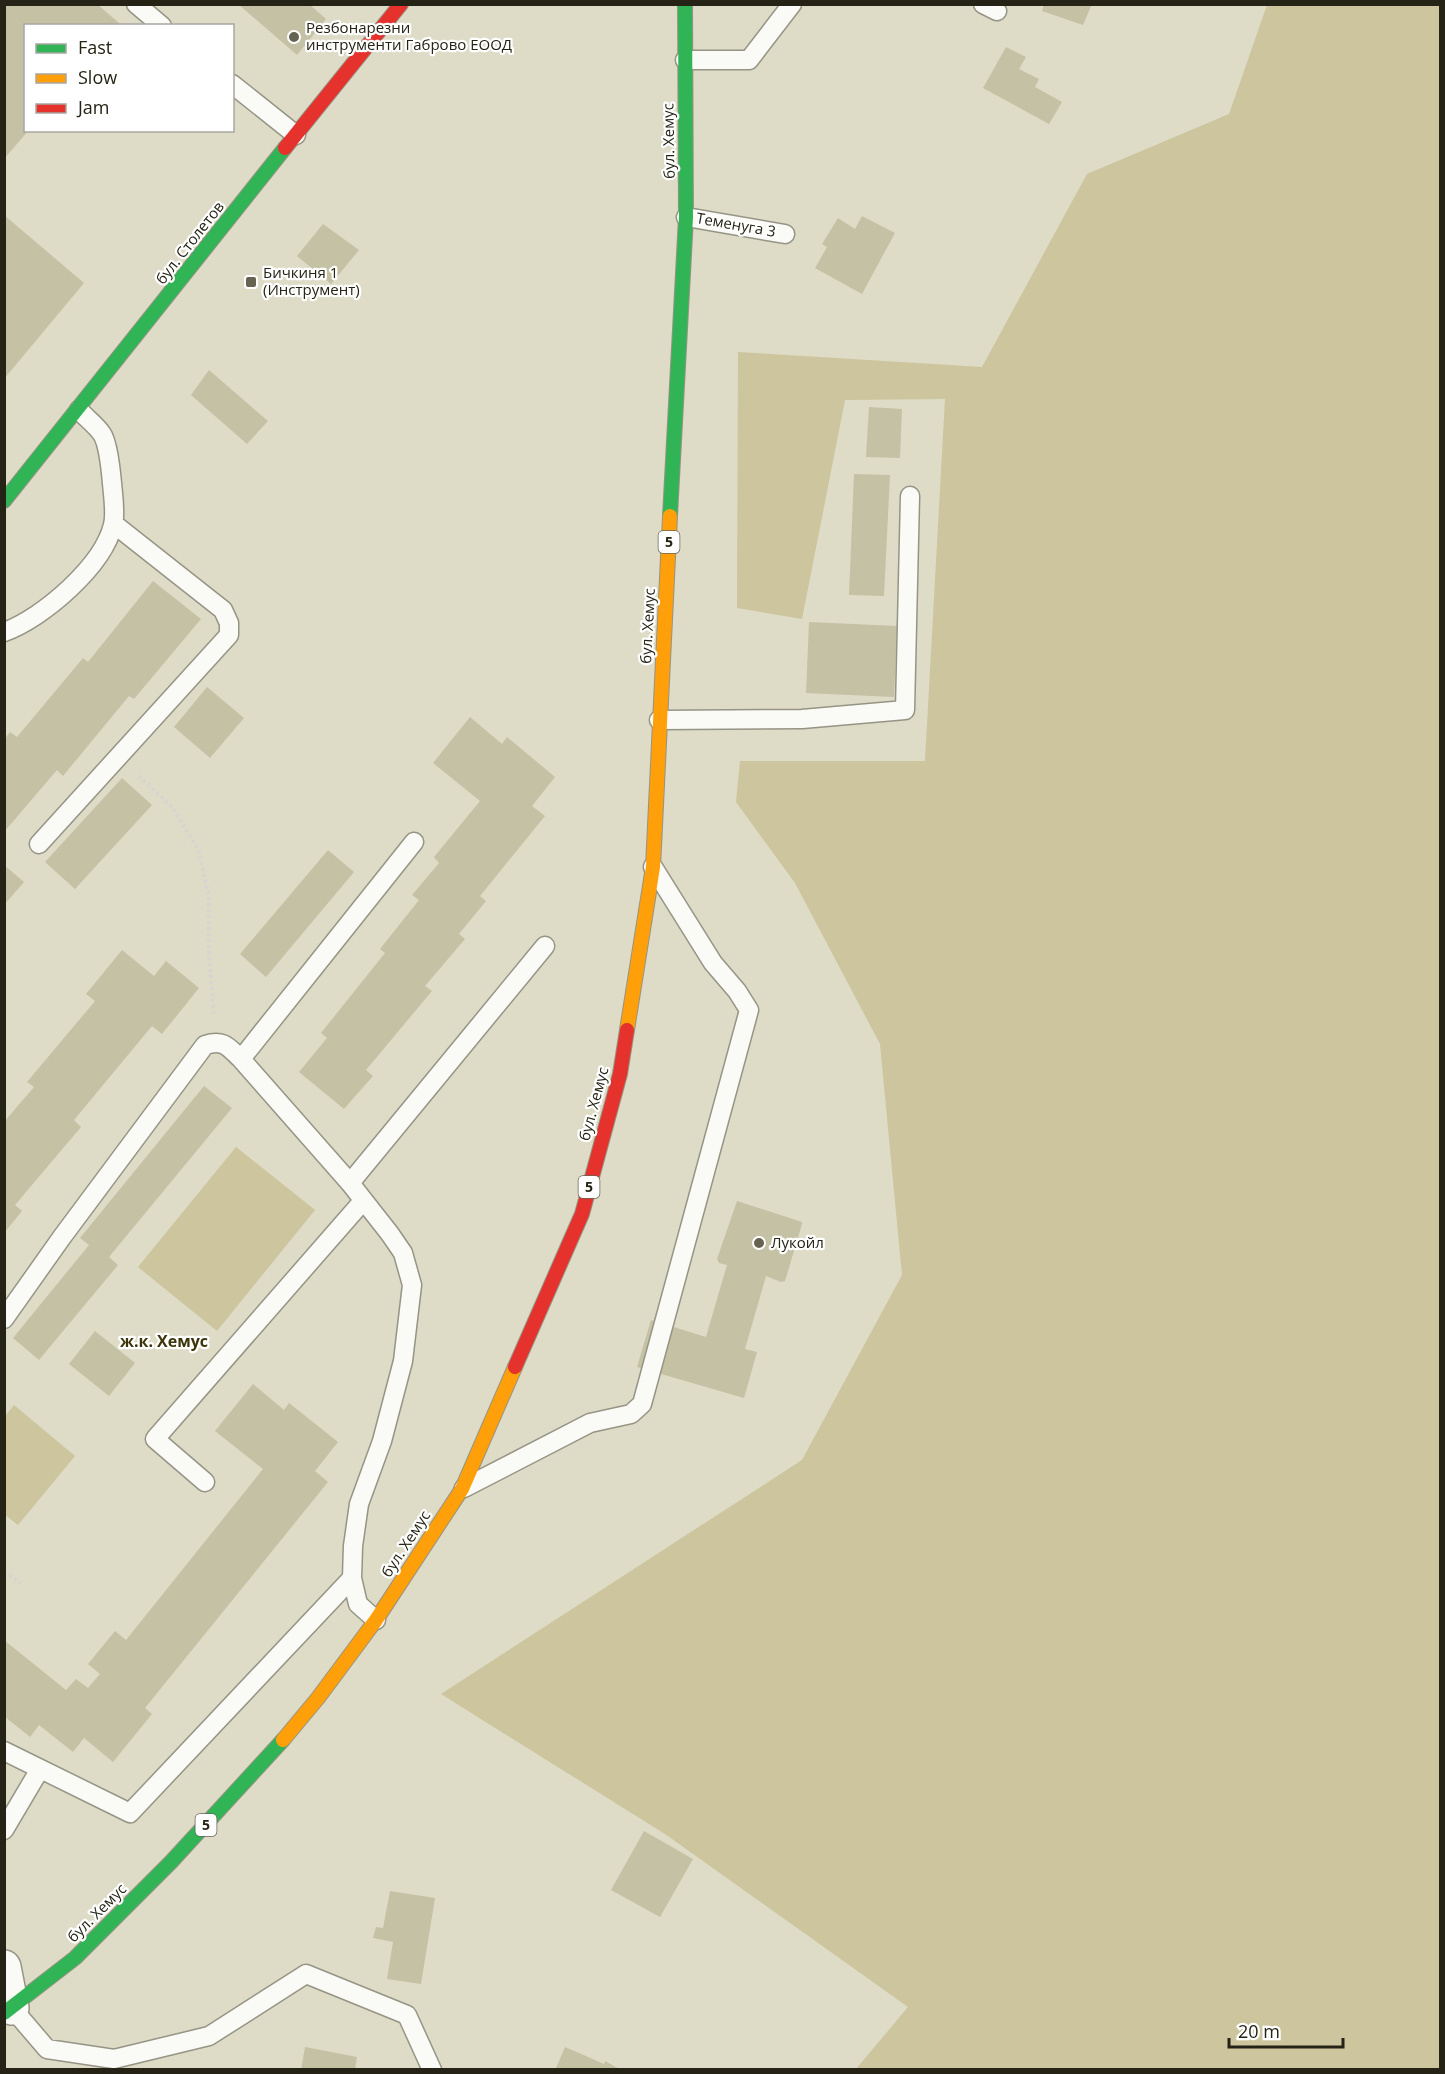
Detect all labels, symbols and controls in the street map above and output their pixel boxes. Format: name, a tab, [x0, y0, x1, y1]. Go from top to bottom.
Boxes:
place label: Резбонарезни инструменти Габрово ЕООД	[306, 17, 512, 54]
legend	[24, 24, 234, 132]
marker: Резбонарезни инструменти Габрово ЕООД	[287, 30, 301, 44]
text: Fast	[78, 35, 112, 59]
text: Slow	[78, 65, 117, 89]
text: Jam	[76, 95, 110, 119]
street label: бул. Хемус	[657, 103, 679, 179]
street label: бул. Столетов	[151, 197, 228, 288]
street label: Теменуга 3	[695, 207, 777, 241]
place label: Бичкиня 1 (Инструмент)	[263, 262, 360, 299]
marker: Бичкиня 1 (Инструмент)	[244, 275, 258, 289]
road number: 5	[658, 531, 680, 553]
street label: бул. Хемус	[635, 588, 659, 664]
street label: бул. Хемус	[574, 1065, 612, 1143]
road number: 5	[578, 1176, 600, 1198]
place label: Лукойл	[771, 1232, 824, 1252]
marker: Лукойл	[752, 1236, 766, 1250]
district label: ж.к. Хемус	[120, 1330, 208, 1352]
street label: бул. Хемус	[376, 1506, 434, 1581]
road number: 5	[196, 1814, 216, 1836]
street label: бул. Хемус	[62, 1878, 130, 1946]
scale bar	[1229, 2011, 1343, 2049]
text: 20 m	[1238, 2019, 1280, 2043]

